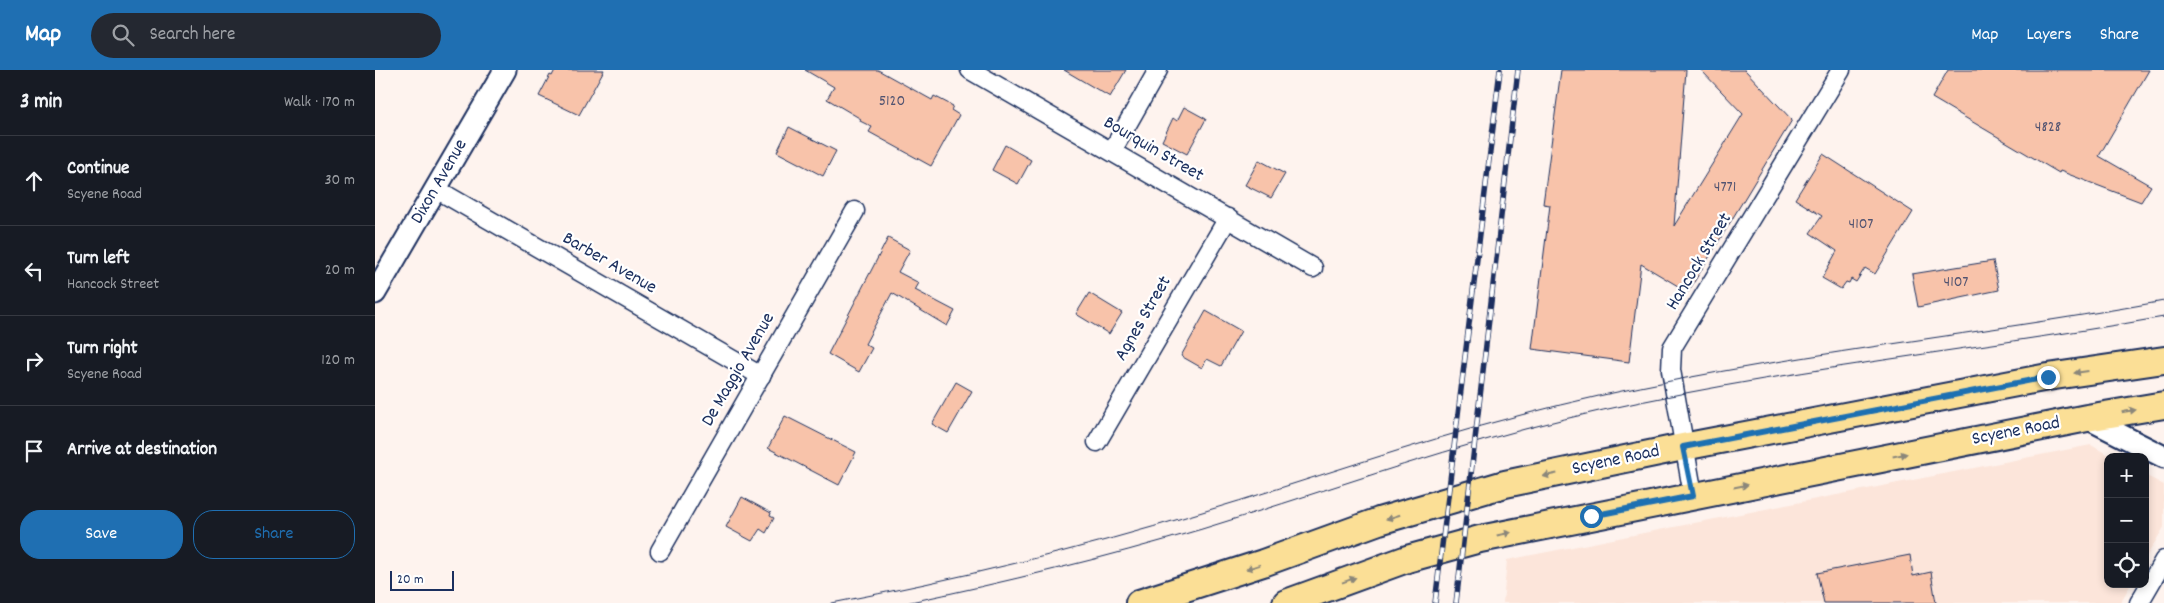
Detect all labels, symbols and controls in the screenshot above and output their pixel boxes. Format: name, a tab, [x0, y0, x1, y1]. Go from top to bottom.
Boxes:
search box	[91, 13, 441, 58]
text: Map	[25, 18, 61, 52]
icon: search	[109, 21, 137, 49]
text: Search here	[149, 22, 235, 49]
text: Map	[1971, 23, 1998, 48]
text: Layers	[2026, 23, 2072, 48]
text: Share	[2100, 23, 2139, 48]
text: 3 min	[20, 88, 62, 118]
house number: 5120	[879, 90, 905, 113]
text: Walk · 170 m	[284, 91, 355, 114]
street label: Bourquin Street	[1098, 110, 1208, 190]
house number: 4828	[2035, 116, 2061, 139]
street label: Dixon Avenue	[405, 135, 475, 229]
text: Continue	[67, 156, 129, 183]
icon: ahead	[20, 167, 48, 195]
text: 30 m	[325, 169, 355, 192]
house number: 4771	[1714, 176, 1736, 199]
text: Scyene Road	[67, 183, 142, 206]
street label: Hancock Street	[1660, 208, 1740, 316]
house number: 4107	[1849, 213, 1874, 236]
street label: Barber Avenue	[557, 226, 661, 302]
text: Turn left	[67, 246, 130, 273]
icon: left	[20, 257, 48, 285]
text: 20 m	[325, 259, 355, 282]
street label: Agnes Street	[1109, 271, 1179, 367]
house number: 4107	[1944, 271, 1969, 294]
text: Hancock Street	[67, 273, 159, 296]
street label: De Maggio Avenue	[695, 308, 783, 432]
text: Turn right	[67, 336, 138, 363]
icon: right	[20, 347, 48, 375]
text: 120 m	[321, 349, 355, 372]
text: Scyene Road	[67, 363, 142, 386]
route end	[2037, 366, 2060, 389]
one-way arrow	[2073, 369, 2089, 377]
one-way arrow	[2121, 407, 2137, 415]
street label: Scyene Road	[1970, 410, 2062, 454]
icon: arrive	[20, 437, 48, 465]
text: Arrive at destination	[67, 437, 217, 464]
street label: Scyene Road	[1570, 439, 1662, 483]
one-way arrow	[1893, 450, 1909, 458]
map controls	[2104, 453, 2149, 588]
button: +	[2104, 453, 2149, 498]
one-way arrow	[1542, 471, 1557, 479]
one-way arrow	[1733, 482, 1748, 490]
button: −	[2104, 498, 2149, 543]
route start	[1580, 505, 1603, 528]
button: Save	[20, 510, 183, 559]
button: Share	[193, 510, 355, 559]
one-way arrow	[1385, 513, 1400, 521]
one-way arrow	[1497, 530, 1512, 538]
button: locate	[2104, 543, 2149, 588]
one-way arrow	[1245, 563, 1260, 571]
scale bar	[390, 568, 454, 591]
text: 20 m	[397, 570, 424, 590]
one-way arrow	[1341, 576, 1356, 583]

